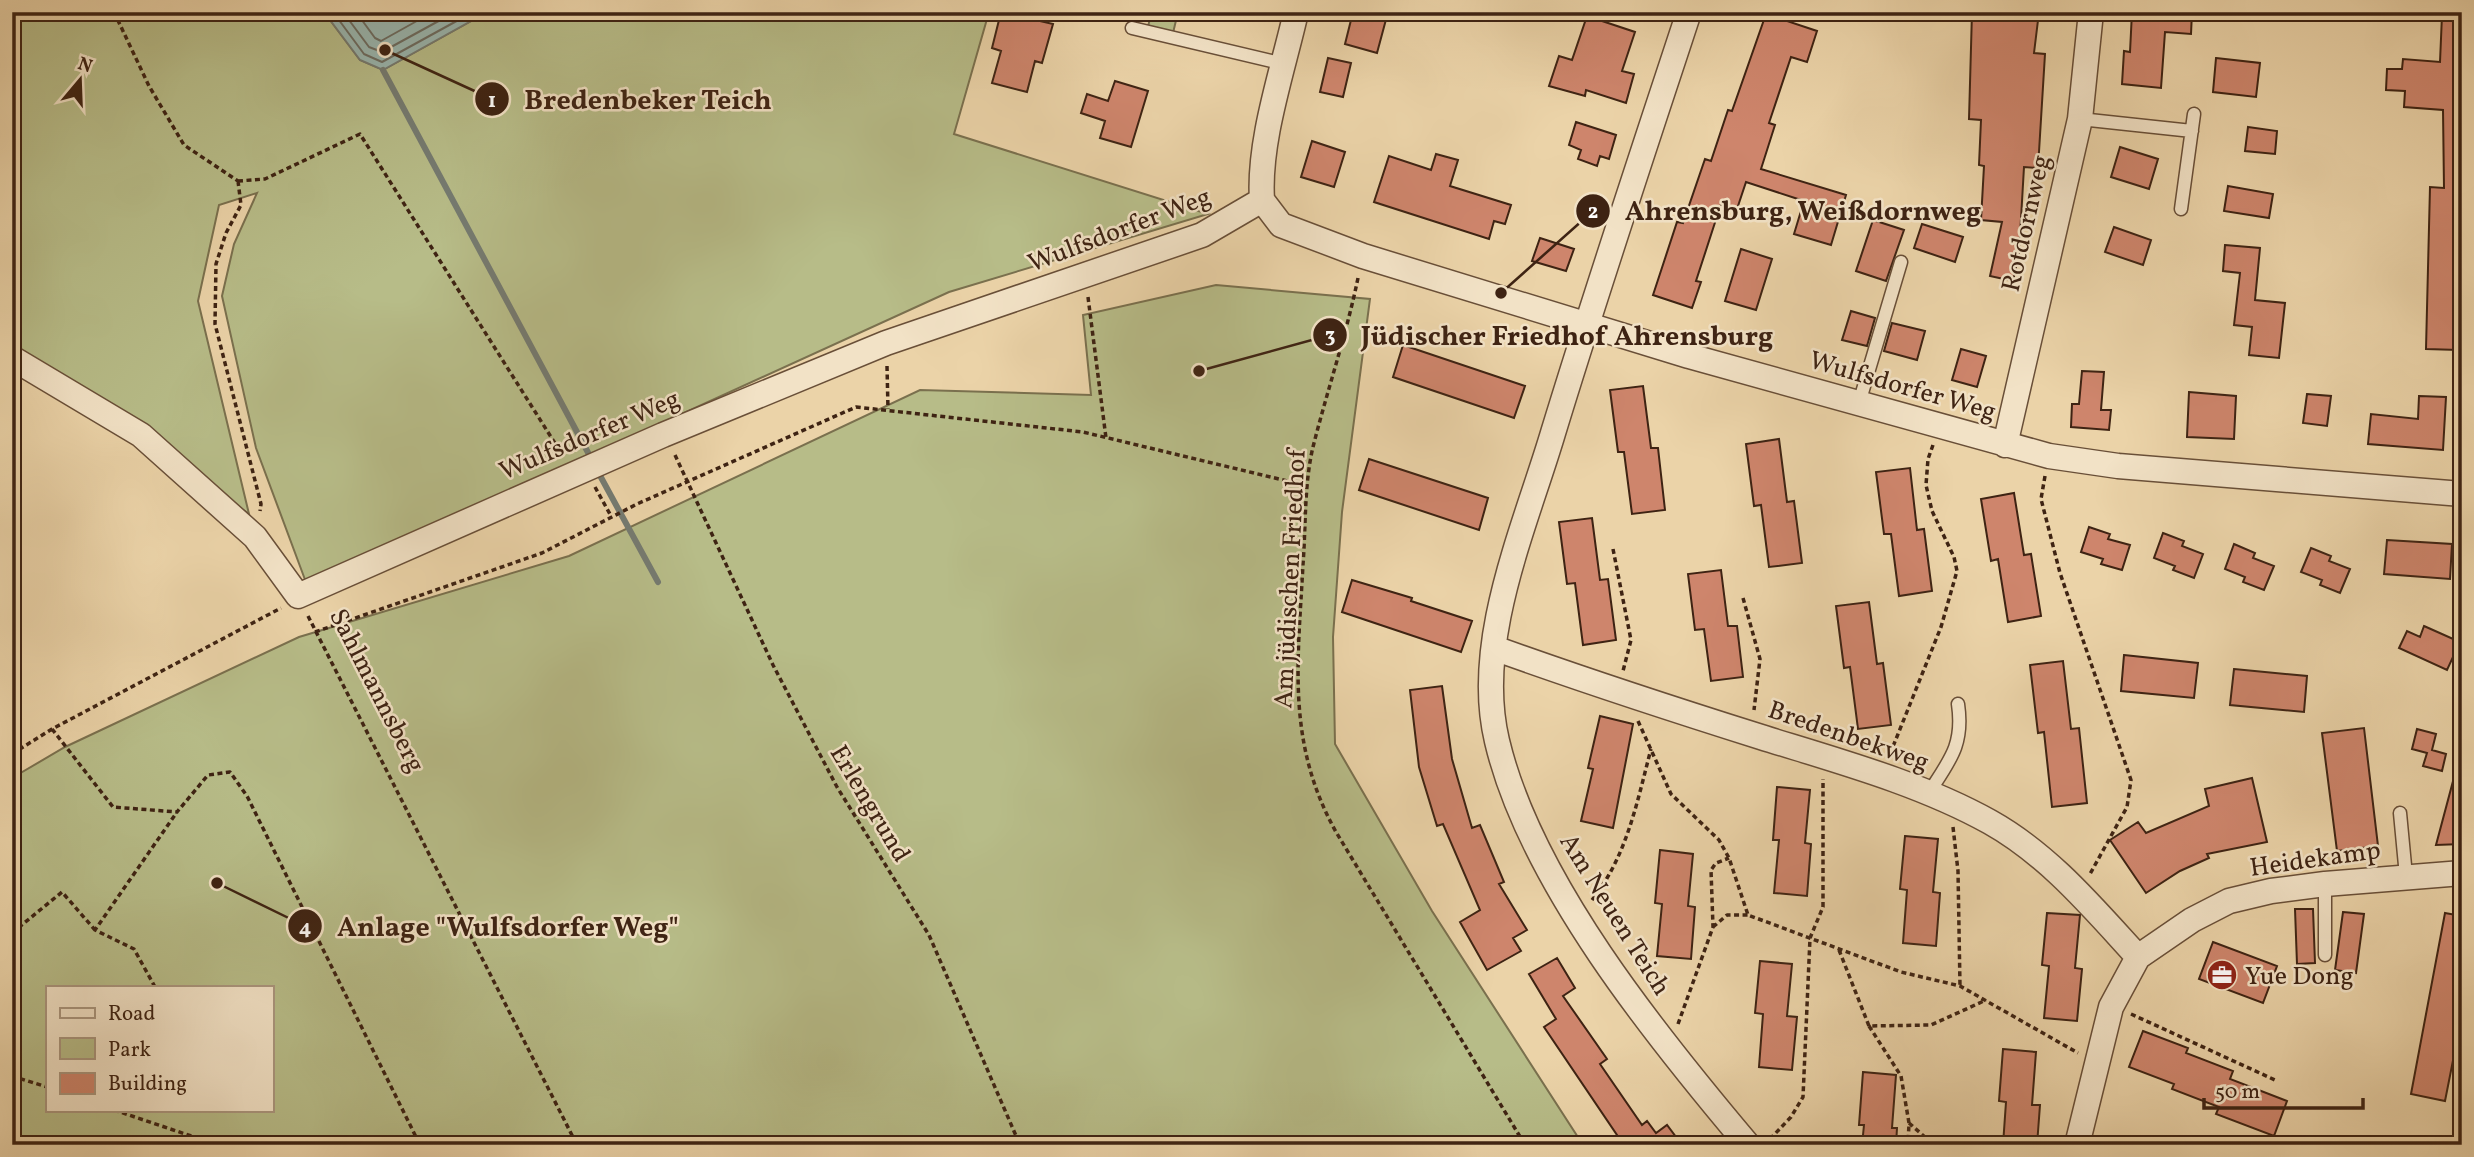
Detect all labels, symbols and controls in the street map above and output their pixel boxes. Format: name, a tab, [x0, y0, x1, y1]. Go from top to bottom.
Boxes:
north arrow	[46, 46, 116, 116]
text: N	[74, 51, 96, 80]
callout: Bredenbeker Teich	[475, 75, 785, 124]
text: Bredenbeker Teich	[524, 82, 772, 121]
text: 1	[488, 87, 496, 116]
street label: Rotdornweg	[1994, 152, 2060, 295]
street label: Wulfsdorfer Weg	[1023, 179, 1216, 282]
callout: Ahrensburg, Weißdornweg	[1575, 186, 1995, 235]
text: Ahrensburg, Weißdornweg	[1625, 193, 1981, 232]
text: 2	[1588, 198, 1598, 227]
callout: Jüdischer Friedhof Ahrensburg	[1312, 311, 1786, 360]
text: Jüdischer Friedhof Ahrensburg	[1360, 318, 1773, 357]
text: 3	[1325, 322, 1335, 351]
street label: Wulfsdorfer Weg	[1805, 343, 2000, 431]
street label: Wulfsdorfer Weg	[494, 382, 686, 490]
street label: Am jüdischen Friedhof	[1266, 447, 1316, 710]
street label: Sahlmannsberg	[319, 603, 433, 779]
street label: Bredenbekweg	[1763, 693, 1934, 781]
street label: Erlengrund	[820, 739, 918, 870]
street label: Am Neuen Teich	[1550, 827, 1679, 1003]
street label: Heidekamp	[2248, 833, 2383, 887]
callout: Anlage "Wulfsdorfer Weg"	[287, 902, 693, 951]
text: Anlage "Wulfsdorfer Weg"	[337, 909, 679, 948]
text: 4	[299, 914, 312, 943]
office icon: Yue Dong	[2205, 958, 2239, 992]
place label: Yue Dong	[2245, 959, 2354, 995]
legend	[46, 986, 273, 1112]
text: Road	[108, 1000, 155, 1029]
text: Park	[108, 1036, 151, 1065]
scale bar	[2204, 1066, 2364, 1110]
text: Building	[108, 1070, 187, 1099]
text: 50 m	[2215, 1078, 2260, 1107]

